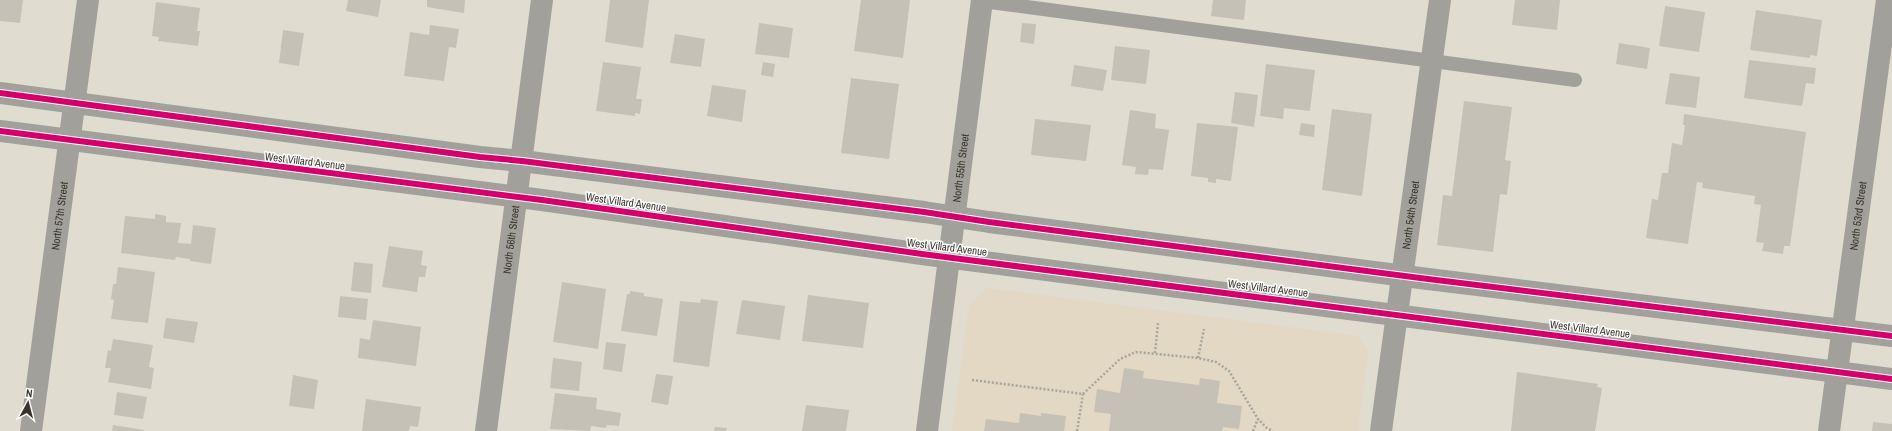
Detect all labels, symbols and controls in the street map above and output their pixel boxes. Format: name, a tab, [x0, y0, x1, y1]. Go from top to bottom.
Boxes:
street label: North 55th Street	[949, 133, 972, 203]
street label: West Villard Avenue	[264, 149, 346, 173]
street label: North 54th Street	[1399, 179, 1422, 250]
street label: North 57th Street	[48, 180, 71, 251]
street label: North 53rd Street	[1846, 180, 1870, 251]
street label: West Villard Avenue	[585, 189, 667, 215]
street label: North 56th Street	[499, 204, 522, 275]
street label: West Villard Avenue	[906, 235, 988, 259]
street label: West Villard Avenue	[1227, 276, 1309, 300]
street label: West Villard Avenue	[1549, 317, 1631, 341]
north arrow	[8, 383, 48, 423]
text: N	[25, 386, 33, 400]

